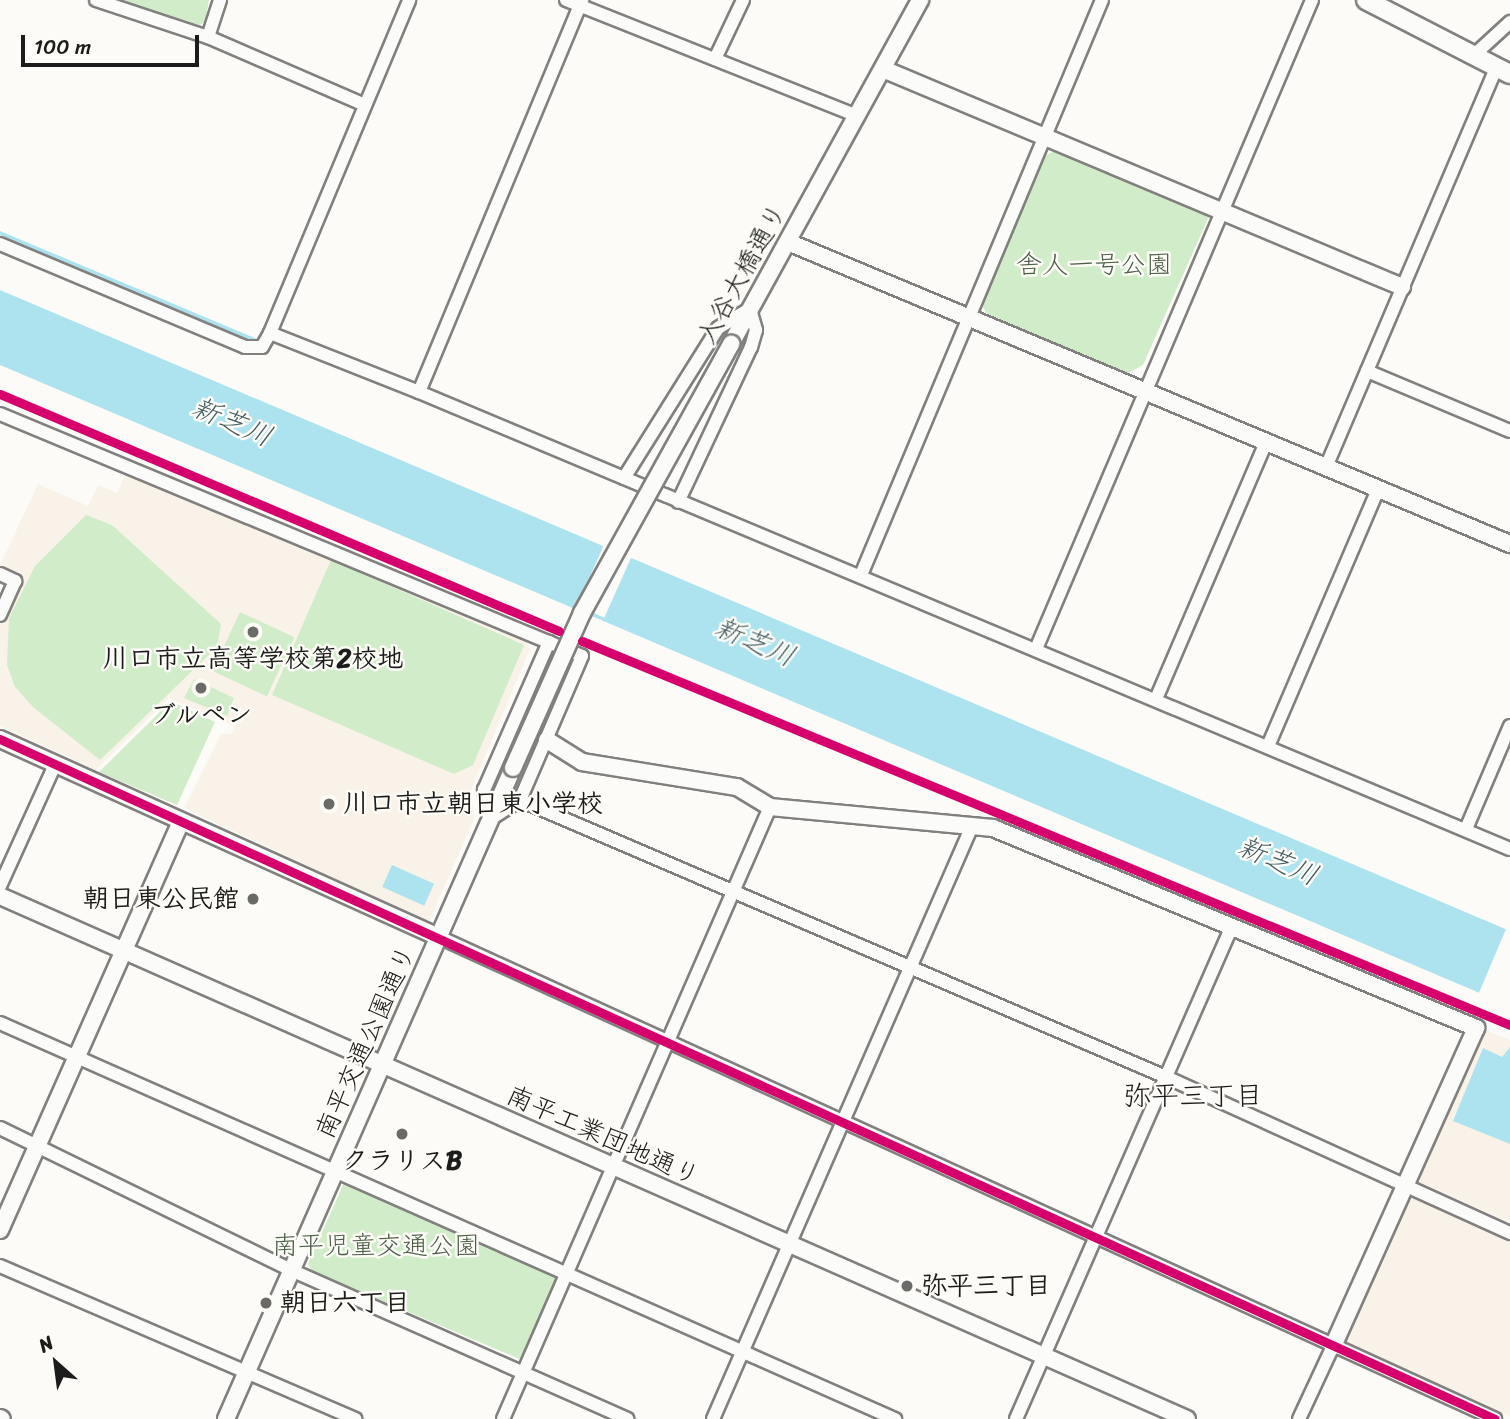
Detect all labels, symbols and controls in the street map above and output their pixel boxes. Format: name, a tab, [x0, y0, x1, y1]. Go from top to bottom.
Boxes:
scale bar	[24, 21, 203, 65]
text: 100 m	[34, 28, 91, 66]
street label: 入谷大橋通り	[691, 198, 793, 350]
park label: 舎人一号公園	[1016, 249, 1172, 281]
water label: 新芝川	[187, 390, 277, 454]
water label: 新芝川	[710, 610, 800, 674]
marker: 川口市立高等学校第2校地	[245, 624, 261, 640]
place label: 川口市立高等学校第2校地	[102, 643, 404, 675]
marker: ブルペン	[193, 680, 209, 696]
place label: ブルペン	[149, 699, 253, 731]
place label: 川口市立朝日東小学校	[343, 788, 603, 820]
marker: 川口市立朝日東小学校	[321, 796, 337, 812]
water label: 新芝川	[1233, 829, 1323, 893]
place label: 朝日東公民館	[83, 883, 239, 915]
marker: 朝日東公民館	[245, 891, 261, 907]
street label: 南平交通公園通り	[309, 941, 423, 1143]
street label: 南平工業団地通り	[502, 1079, 704, 1193]
district label: 弥平三丁目	[1123, 1079, 1263, 1113]
marker: クラリスB	[394, 1126, 410, 1142]
place label: クラリスB	[342, 1145, 462, 1177]
park label: 南平児童交通公園	[272, 1230, 480, 1262]
place label: 弥平三丁目	[921, 1270, 1051, 1302]
marker: 弥平三丁目	[899, 1278, 915, 1294]
place label: 朝日六丁目	[280, 1287, 410, 1319]
marker: 朝日六丁目	[258, 1295, 274, 1311]
text: N	[32, 1326, 59, 1362]
north arrow	[21, 1328, 91, 1398]

